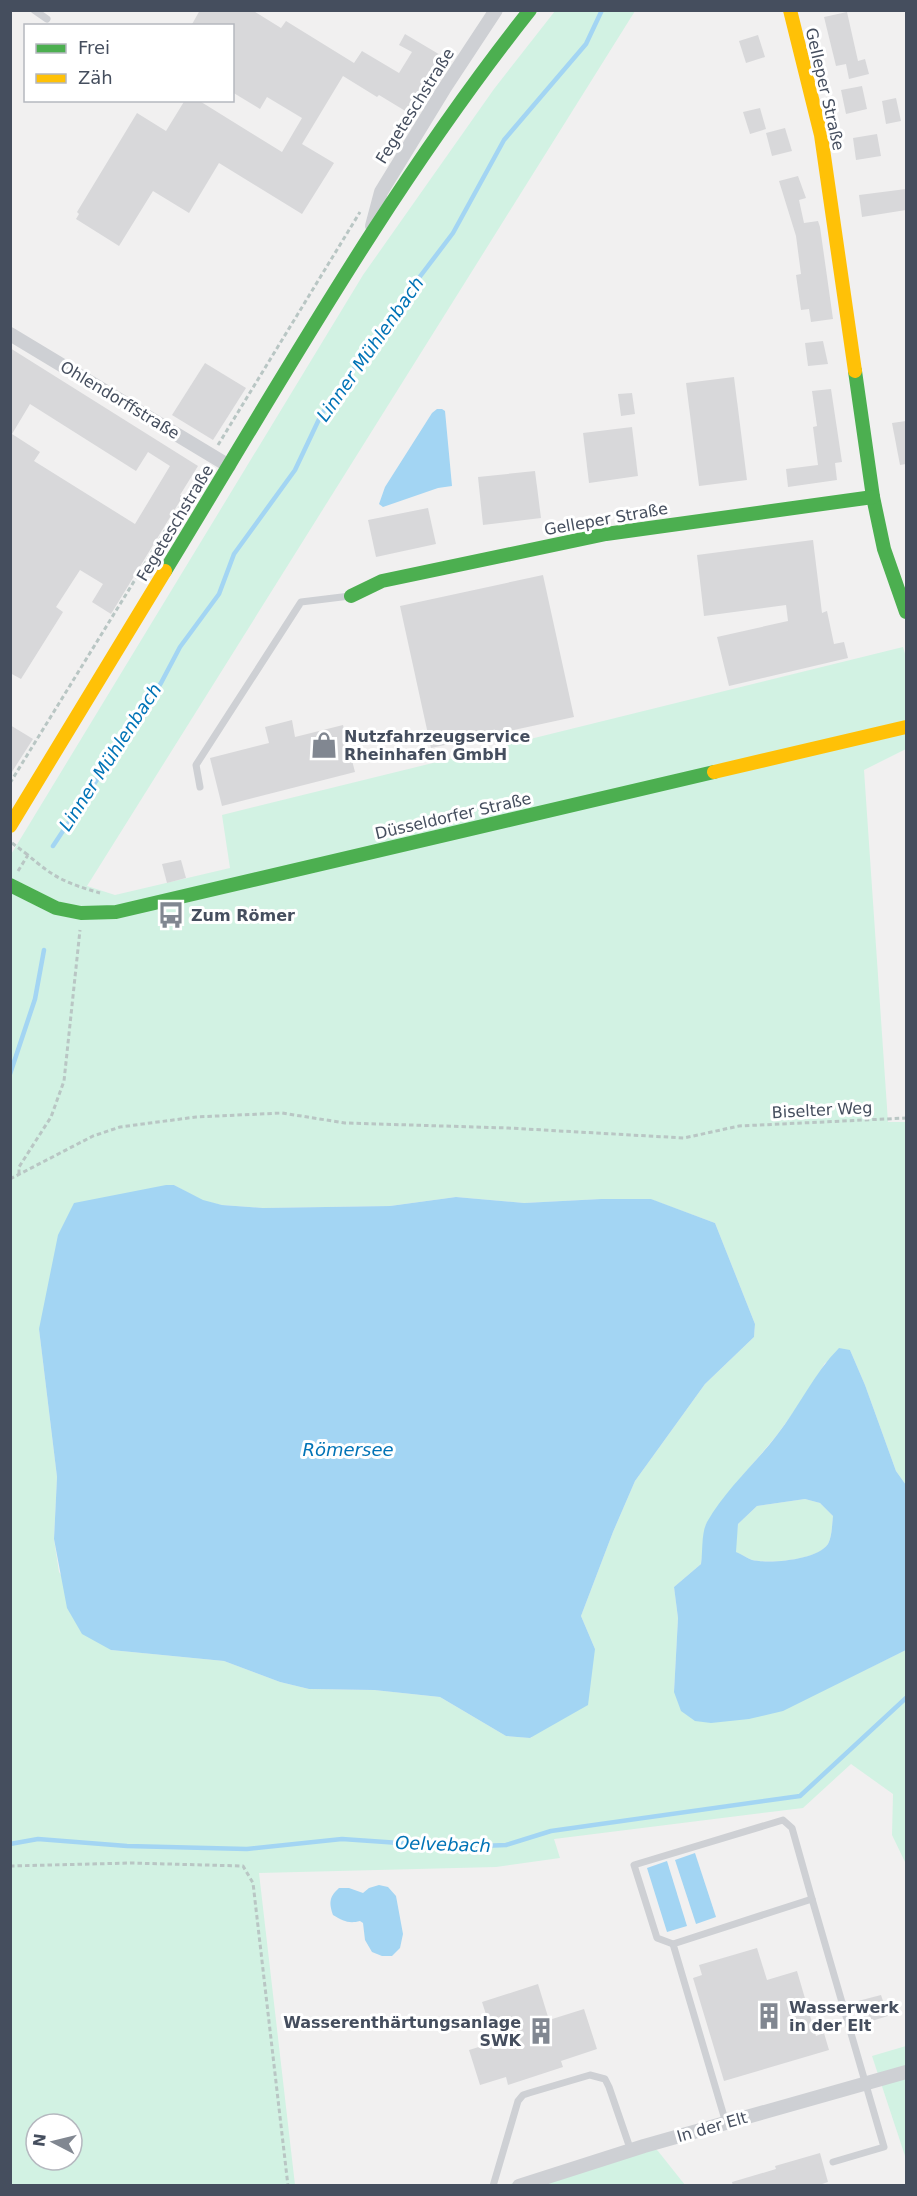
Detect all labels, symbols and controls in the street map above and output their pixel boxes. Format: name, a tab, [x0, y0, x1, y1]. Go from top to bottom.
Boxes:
legend	[24, 24, 234, 102]
street label: Gelleper Straße	[802, 26, 848, 152]
text: Frei	[78, 37, 110, 58]
street label: Fegeteschstraße	[372, 45, 458, 167]
text: Zäh	[78, 67, 113, 88]
water label: Linner Mühlenbach	[312, 273, 428, 425]
street label: Ohlendorffstraße	[57, 357, 183, 443]
street label: Fegeteschstraße	[133, 461, 217, 585]
street label: Gelleper Straße	[543, 499, 669, 539]
water label: Linner Mühlenbach	[54, 679, 166, 835]
place label: Nutzfahrzeugservice Rheinhafen GmbH	[344, 727, 530, 764]
shop icon: Nutzfahrzeugservice Rheinhafen GmbH	[309, 730, 339, 760]
street label: Düsseldorfer Straße	[373, 789, 533, 843]
bus stop icon: Zum Römer	[156, 900, 186, 930]
place label: Zum Römer	[191, 906, 295, 925]
street label: Biselter Weg	[771, 1098, 873, 1122]
water label: Römersee	[302, 1439, 394, 1460]
water label: Oelvebach	[395, 1832, 491, 1856]
place label: Wasserwerk in der Elt	[789, 1998, 899, 2035]
building icon: Wasserwerk in der Elt	[754, 2001, 784, 2031]
place label: Wasserenthärtungsanlage SWK	[283, 2013, 522, 2050]
building icon: Wasserenthärtungsanlage SWK	[526, 2016, 556, 2046]
street label: In der Elt	[675, 2108, 749, 2146]
north arrow	[24, 2112, 84, 2172]
text: N	[29, 2132, 50, 2148]

